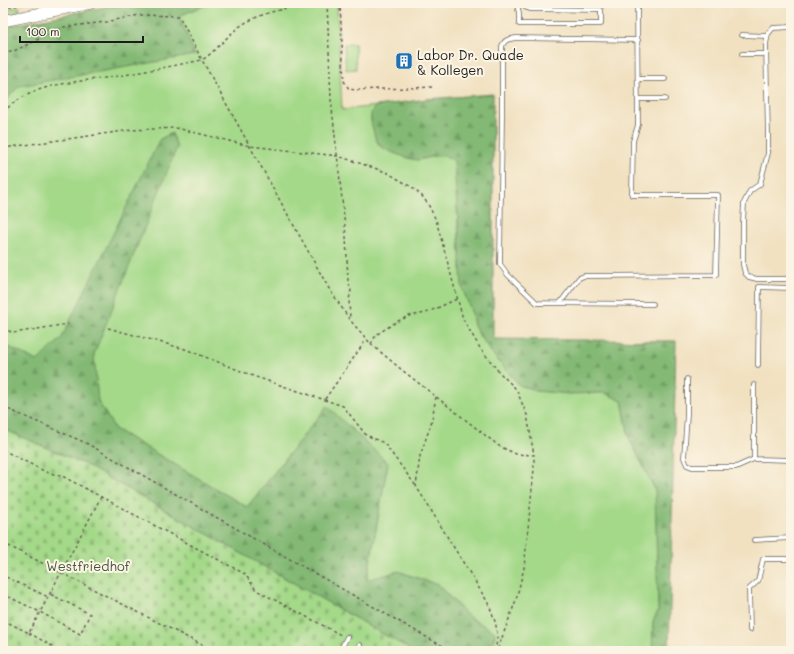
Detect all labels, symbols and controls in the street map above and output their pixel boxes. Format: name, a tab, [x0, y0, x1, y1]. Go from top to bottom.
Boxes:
scale bar	[20, 18, 143, 44]
text: 100 m	[26, 23, 60, 39]
place label: Labor Dr. Quade & Kollegen	[417, 46, 524, 78]
building icon: Labor Dr. Quade & Kollegen	[394, 51, 414, 71]
park label: Westfriedhof	[46, 557, 131, 574]

